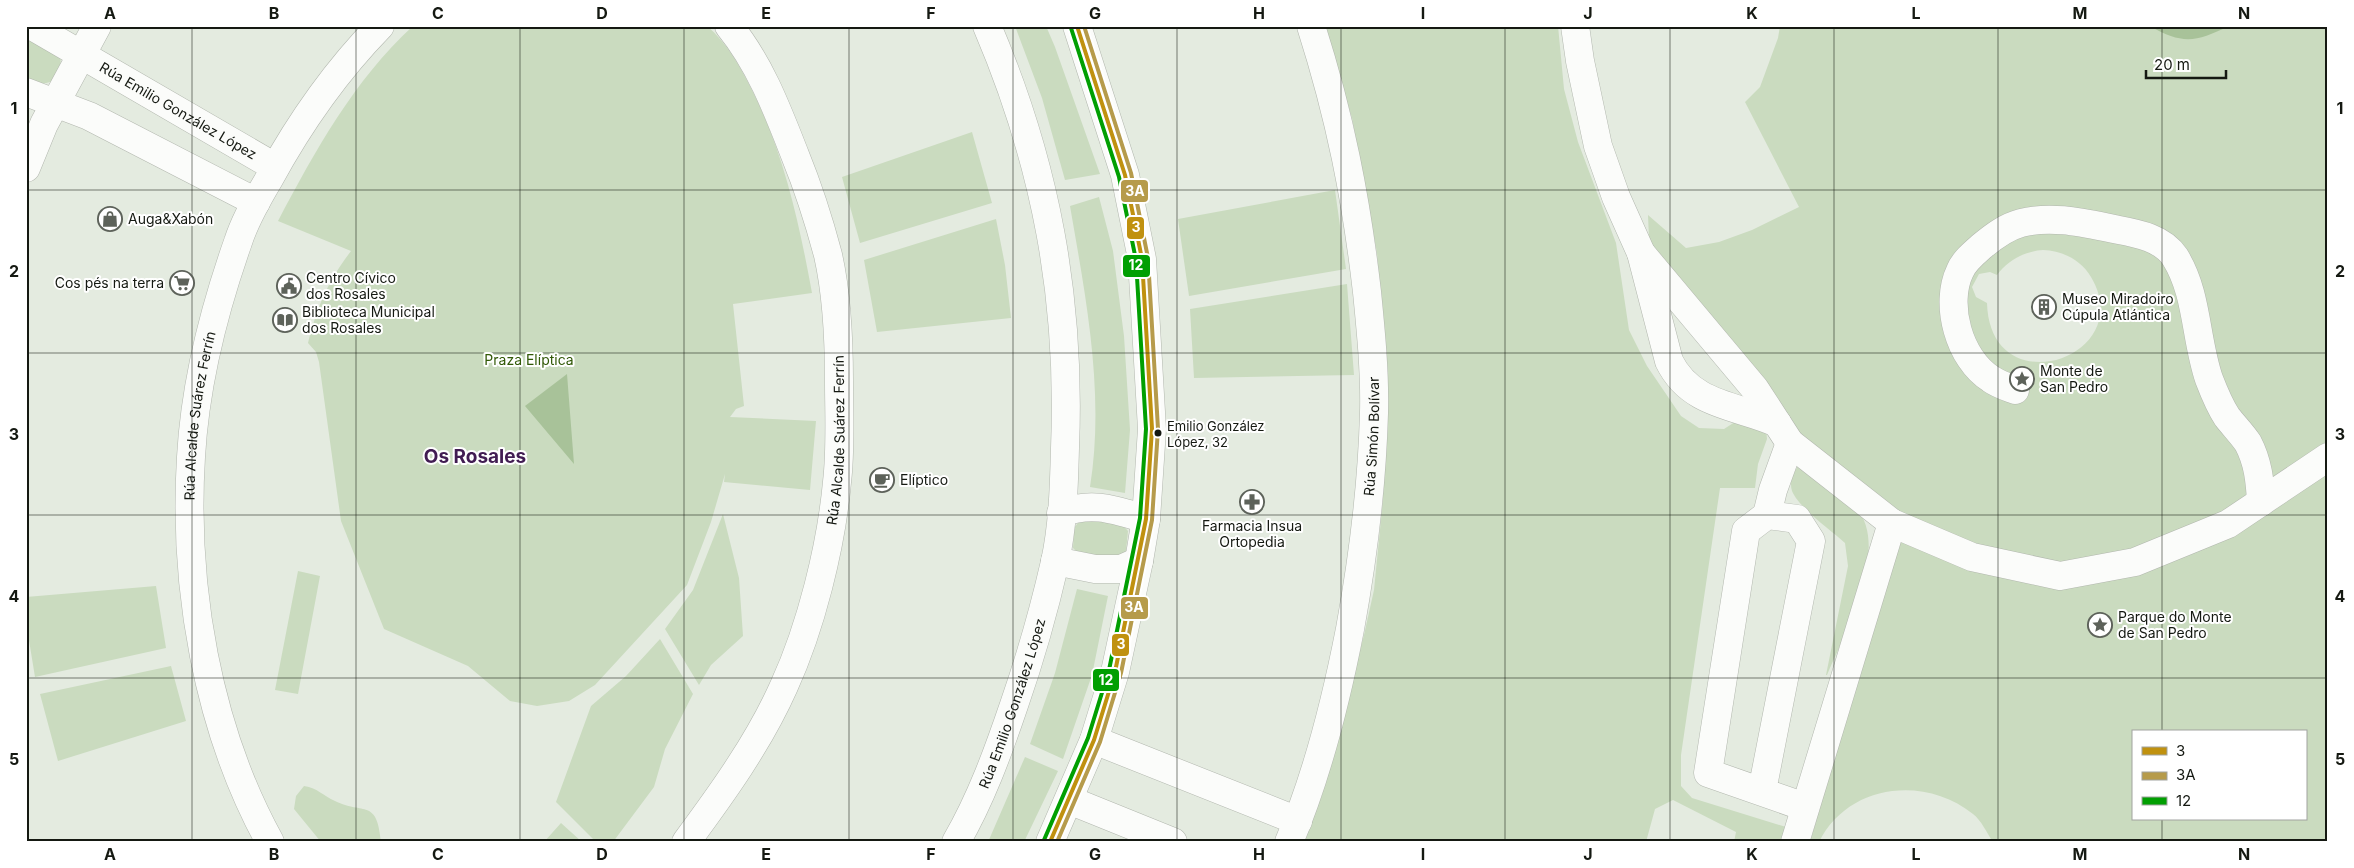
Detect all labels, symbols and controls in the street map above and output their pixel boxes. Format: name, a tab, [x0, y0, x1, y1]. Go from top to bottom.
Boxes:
text: A	[104, 3, 116, 23]
text: B	[269, 3, 279, 23]
text: C	[432, 3, 444, 23]
text: D	[596, 3, 608, 23]
text: E	[761, 3, 771, 23]
text: F	[926, 3, 936, 23]
text: G	[1089, 3, 1101, 23]
text: H	[1253, 3, 1265, 23]
text: I	[1421, 3, 1425, 23]
text: J	[1583, 3, 1593, 23]
text: K	[1746, 3, 1758, 23]
text: L	[1911, 3, 1921, 23]
text: M	[2073, 3, 2087, 23]
text: N	[2238, 3, 2250, 23]
scale bar	[2146, 48, 2226, 80]
text: 20 m	[2154, 55, 2190, 74]
street label: Rúa Emilio González López	[97, 58, 260, 163]
text: 1	[11, 98, 17, 118]
text: 1	[2337, 98, 2343, 118]
line badge: 3A	[1120, 179, 1149, 203]
text: 3A	[1125, 182, 1145, 199]
shop icon: Auga&Xabón	[97, 206, 123, 232]
place label: Auga&Xabón	[128, 210, 213, 227]
line badge: 3	[1126, 216, 1145, 240]
text: 3	[1131, 218, 1141, 235]
line badge: 12	[1122, 254, 1151, 278]
text: 12	[1129, 256, 1144, 273]
text: 2	[9, 261, 19, 281]
text: 2	[2335, 261, 2345, 281]
place label: Centro Cívico dos Rosales	[306, 269, 396, 302]
supermarket icon: Cos pés na terra	[169, 270, 195, 296]
public building icon: Centro Cívico dos Rosales	[276, 273, 302, 299]
place label: Cos pés na terra	[55, 274, 164, 291]
place label: Museo Miradoiro Cúpula Atlántica	[2062, 290, 2174, 323]
building icon: Museo Miradoiro Cúpula Atlántica	[2031, 294, 2057, 320]
place label: Biblioteca Municipal dos Rosales	[302, 303, 435, 336]
library icon: Biblioteca Municipal dos Rosales	[272, 307, 298, 333]
street label: Rúa Alcalde Suárez Ferrín	[181, 329, 219, 500]
park label: Praza Elíptica	[484, 351, 574, 368]
street label: Rúa Alcalde Suárez Ferrín	[822, 355, 848, 526]
place label: Monte de San Pedro	[2040, 362, 2108, 395]
place icon: Monte de San Pedro	[2009, 366, 2035, 392]
street label: Rúa Simón Bolívar	[1360, 376, 1382, 497]
place label: Emilio González López, 32	[1167, 418, 1264, 450]
text: 3	[9, 424, 19, 444]
text: 3	[2335, 424, 2345, 444]
marker: Emilio González López, 32	[1153, 428, 1163, 438]
district label: Os Rosales	[424, 445, 526, 468]
cafe icon: Elíptico	[869, 467, 895, 493]
place label: Elíptico	[900, 471, 948, 488]
pharmacy icon: Farmacia Insua Ortopedia	[1239, 489, 1265, 515]
place label: Farmacia Insua Ortopedia	[1202, 517, 1302, 550]
text: 4	[9, 586, 20, 606]
text: 4	[2335, 586, 2346, 606]
line badge: 3A	[1120, 596, 1149, 620]
text: 3A	[1124, 598, 1144, 615]
place label: Parque do Monte de San Pedro	[2118, 608, 2232, 641]
place icon: Parque do Monte de San Pedro	[2087, 612, 2113, 638]
street label: Rúa Emilio González López	[975, 616, 1048, 791]
line badge: 3	[1111, 633, 1130, 657]
text: 3	[1116, 635, 1126, 652]
line badge: 12	[1092, 668, 1120, 692]
text: 12	[1099, 671, 1114, 688]
legend	[2132, 730, 2306, 820]
text: 3	[2176, 741, 2185, 760]
text: 5	[9, 749, 19, 769]
text: 5	[2335, 749, 2345, 769]
text: 3A	[2176, 765, 2196, 784]
text: 12	[2176, 791, 2191, 810]
text: A	[104, 844, 116, 864]
text: B	[269, 844, 279, 864]
text: C	[432, 844, 444, 864]
text: D	[596, 844, 608, 864]
text: E	[761, 844, 771, 864]
text: F	[926, 844, 936, 864]
text: G	[1089, 844, 1101, 864]
text: H	[1253, 844, 1265, 864]
text: I	[1421, 844, 1425, 864]
text: J	[1583, 844, 1593, 864]
text: K	[1746, 844, 1758, 864]
text: L	[1911, 844, 1921, 864]
text: M	[2073, 844, 2087, 864]
text: N	[2238, 844, 2250, 864]

